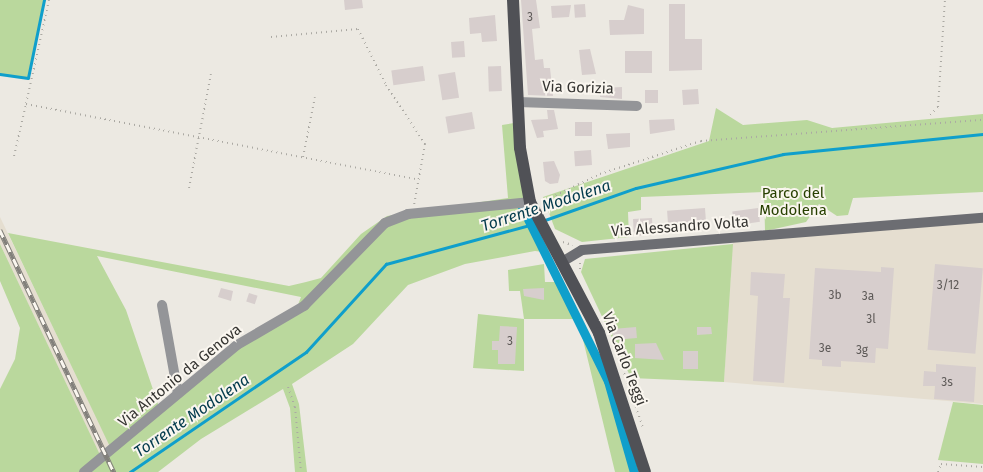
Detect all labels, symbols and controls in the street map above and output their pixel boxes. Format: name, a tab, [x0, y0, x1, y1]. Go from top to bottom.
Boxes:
house number: 3	[527, 11, 533, 25]
street label: Via Gorizia	[542, 78, 614, 98]
water label: Torrente Modolena	[479, 176, 613, 236]
park label: Parco del Modolena	[759, 184, 827, 219]
street label: Via Alessandro Volta	[610, 213, 750, 241]
house number: 3/12	[937, 279, 959, 293]
house number: 3b	[828, 289, 842, 303]
house number: 3a	[862, 290, 874, 304]
street label: Via Carlo Teggi	[598, 310, 650, 408]
house number: 3l	[866, 313, 876, 327]
street label: Via Antonio da Genova	[115, 321, 245, 431]
house number: 3	[507, 335, 513, 349]
house number: 3e	[819, 342, 831, 356]
house number: 3g	[856, 344, 868, 358]
water label: Torrente Modolena	[131, 370, 253, 462]
house number: 3s	[941, 376, 953, 390]

